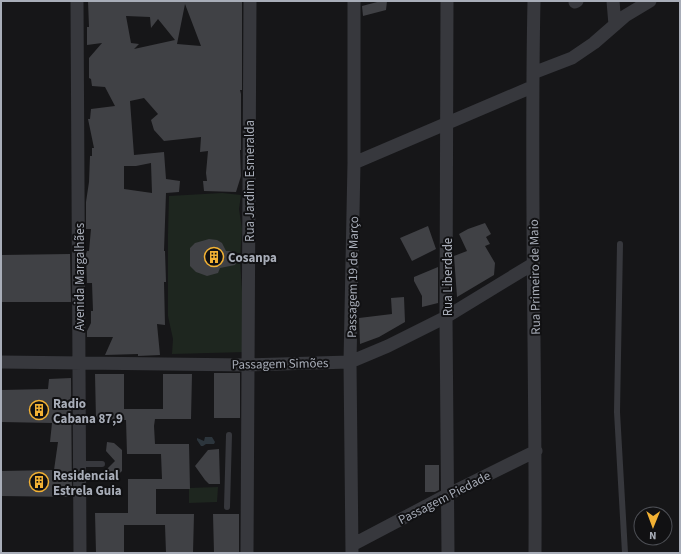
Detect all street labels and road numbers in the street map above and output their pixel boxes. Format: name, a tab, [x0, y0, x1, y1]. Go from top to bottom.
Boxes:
street label: Rua Jardim Esmeralda	[241, 120, 259, 242]
street label: Passagem 19 de Março	[343, 216, 363, 338]
street label: Rua Primeiro de Maio	[525, 219, 545, 335]
street label: Avenida Margalhães	[71, 222, 89, 331]
street label: Rua Liberdade	[439, 238, 457, 316]
street label: Passagem Simões	[231, 354, 329, 374]
street label: Passagem Piedade	[395, 467, 494, 529]

